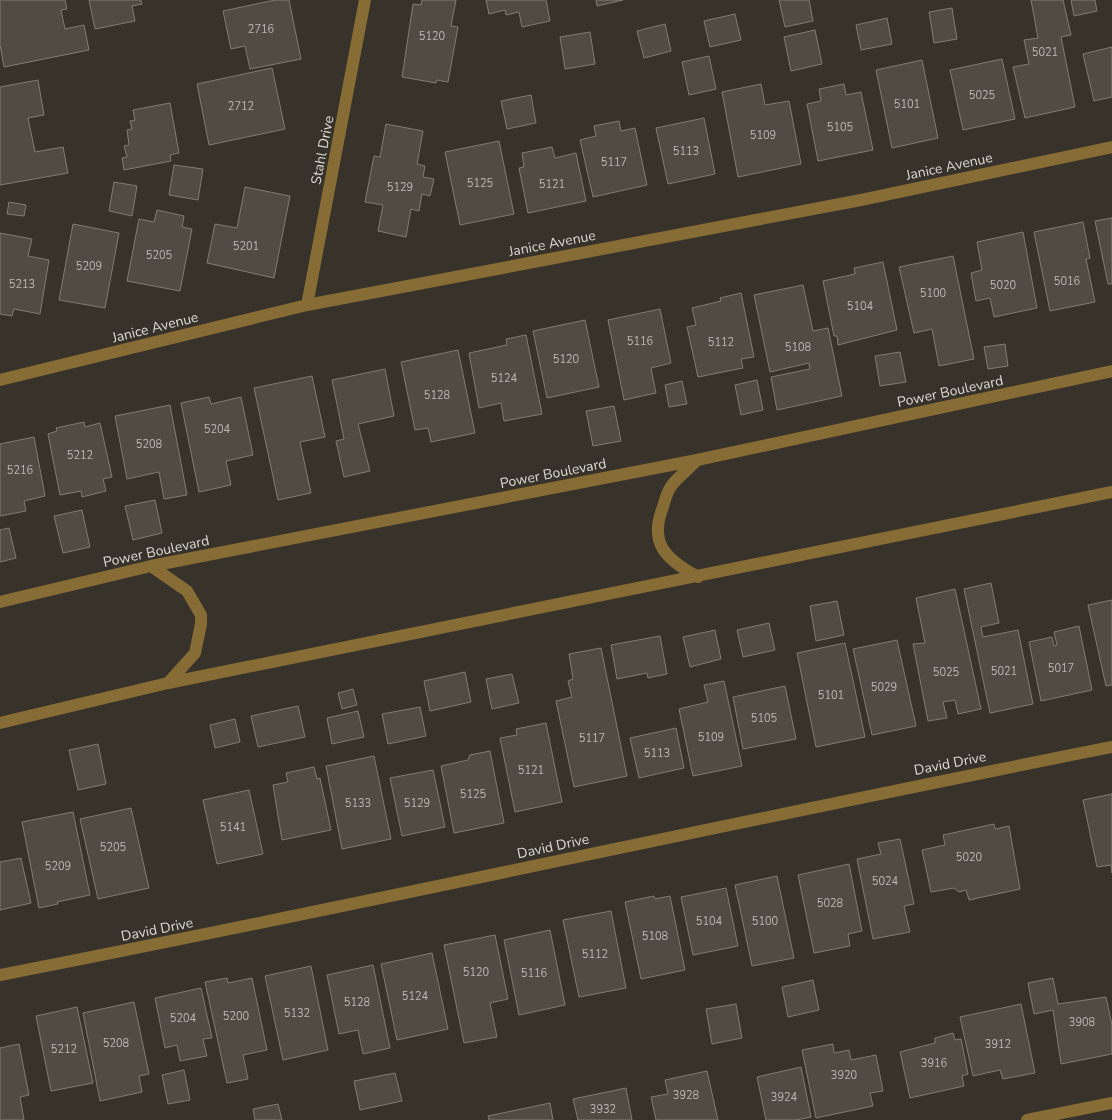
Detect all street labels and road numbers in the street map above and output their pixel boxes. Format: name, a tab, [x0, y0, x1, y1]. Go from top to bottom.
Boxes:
street label: Stahl Drive	[307, 114, 338, 186]
street label: Janice Avenue	[903, 148, 994, 185]
street label: Janice Avenue	[506, 226, 597, 261]
street label: Janice Avenue	[109, 308, 200, 348]
street label: Power Boulevard	[895, 371, 1005, 412]
street label: Power Boulevard	[498, 454, 608, 493]
street label: Power Boulevard	[101, 531, 211, 572]
street label: David Drive	[912, 747, 988, 780]
street label: David Drive	[515, 830, 591, 863]
street label: David Drive	[119, 913, 195, 946]

